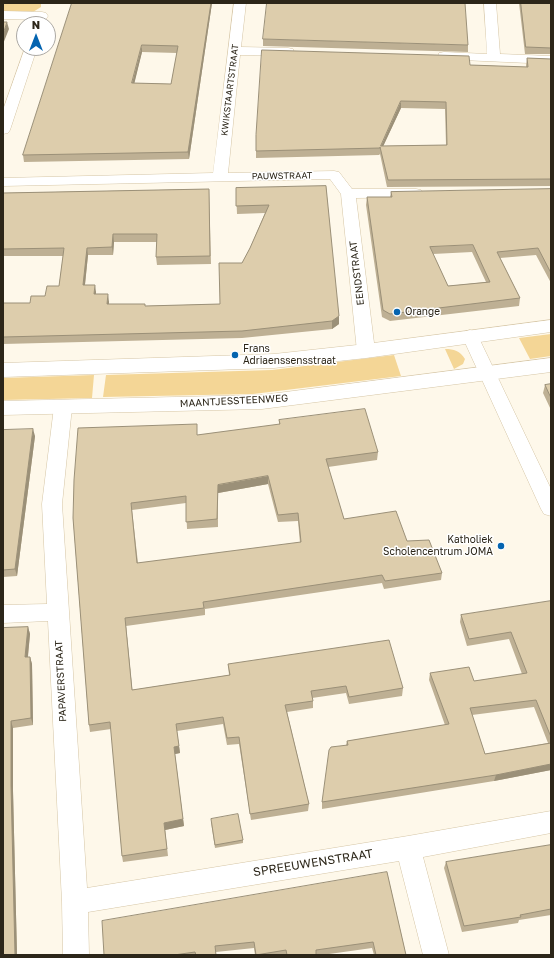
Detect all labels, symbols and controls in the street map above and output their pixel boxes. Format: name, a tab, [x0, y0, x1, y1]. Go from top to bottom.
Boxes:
north arrow	[16, 16, 56, 56]
text: N	[32, 18, 40, 31]
street label: KWIKSTAARTSTRAAT	[219, 43, 241, 137]
street label: PAUWSTRAAT	[252, 170, 312, 182]
street label: EENDSTRAAT	[347, 240, 367, 306]
place label: Orange	[405, 306, 440, 318]
marker: Orange	[392, 307, 402, 317]
place label: Frans Adriaenssensstraat	[243, 343, 336, 366]
marker: Frans Adriaenssensstraat	[230, 350, 240, 360]
street label: MAANTJESSTEENWEG	[180, 392, 288, 410]
place label: Katholiek Scholencentrum JOMA	[383, 534, 493, 558]
marker: Katholiek Scholencentrum JOMA	[496, 541, 506, 551]
street label: PAPAVERSTRAAT	[53, 640, 69, 722]
street label: SPREEUWENSTRAAT	[252, 846, 374, 880]

